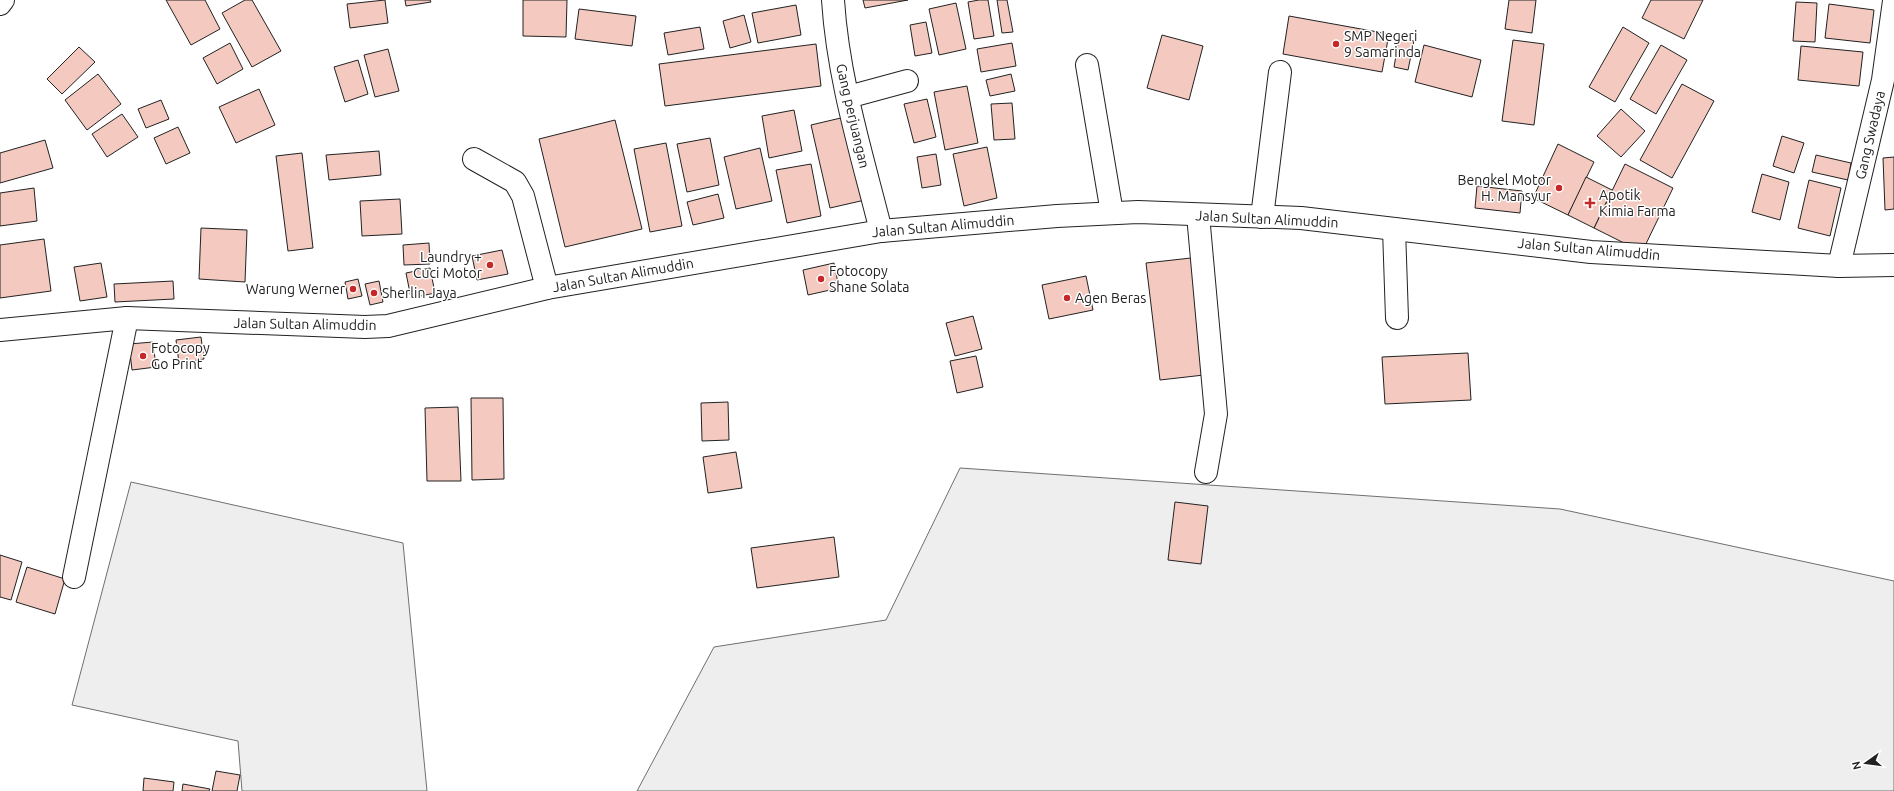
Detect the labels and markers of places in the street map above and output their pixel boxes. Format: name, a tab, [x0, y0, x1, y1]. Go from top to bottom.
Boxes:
place label: SMP Negeri 9 Samarinda	[1344, 28, 1421, 60]
marker: SMP Negeri 9 Samarinda	[1331, 39, 1341, 49]
place label: Bengkel Motor H. Mansyur	[1458, 172, 1552, 204]
marker: Bengkel Motor H. Mansyur	[1554, 183, 1564, 193]
place label: Apotik Kimia Farma	[1599, 187, 1676, 219]
marker: Apotik Kimia Farma	[1584, 197, 1596, 209]
place label: Laundry + Cuci Motor	[413, 249, 483, 281]
marker: Laundry + Cuci Motor	[485, 260, 495, 270]
place label: Fotocopy Shane Solata	[829, 263, 910, 295]
marker: Fotocopy Shane Solata	[816, 274, 826, 284]
place label: Warung Werner	[246, 281, 346, 297]
marker: Warung Werner	[348, 284, 358, 294]
place label: Sherlin Jaya	[382, 285, 457, 301]
marker: Sherlin Jaya	[369, 288, 379, 298]
place label: Agen Beras	[1075, 290, 1146, 306]
marker: Agen Beras	[1062, 293, 1072, 303]
place label: Fotocopy Go Print	[151, 340, 210, 372]
marker: Fotocopy Go Print	[138, 351, 148, 361]

